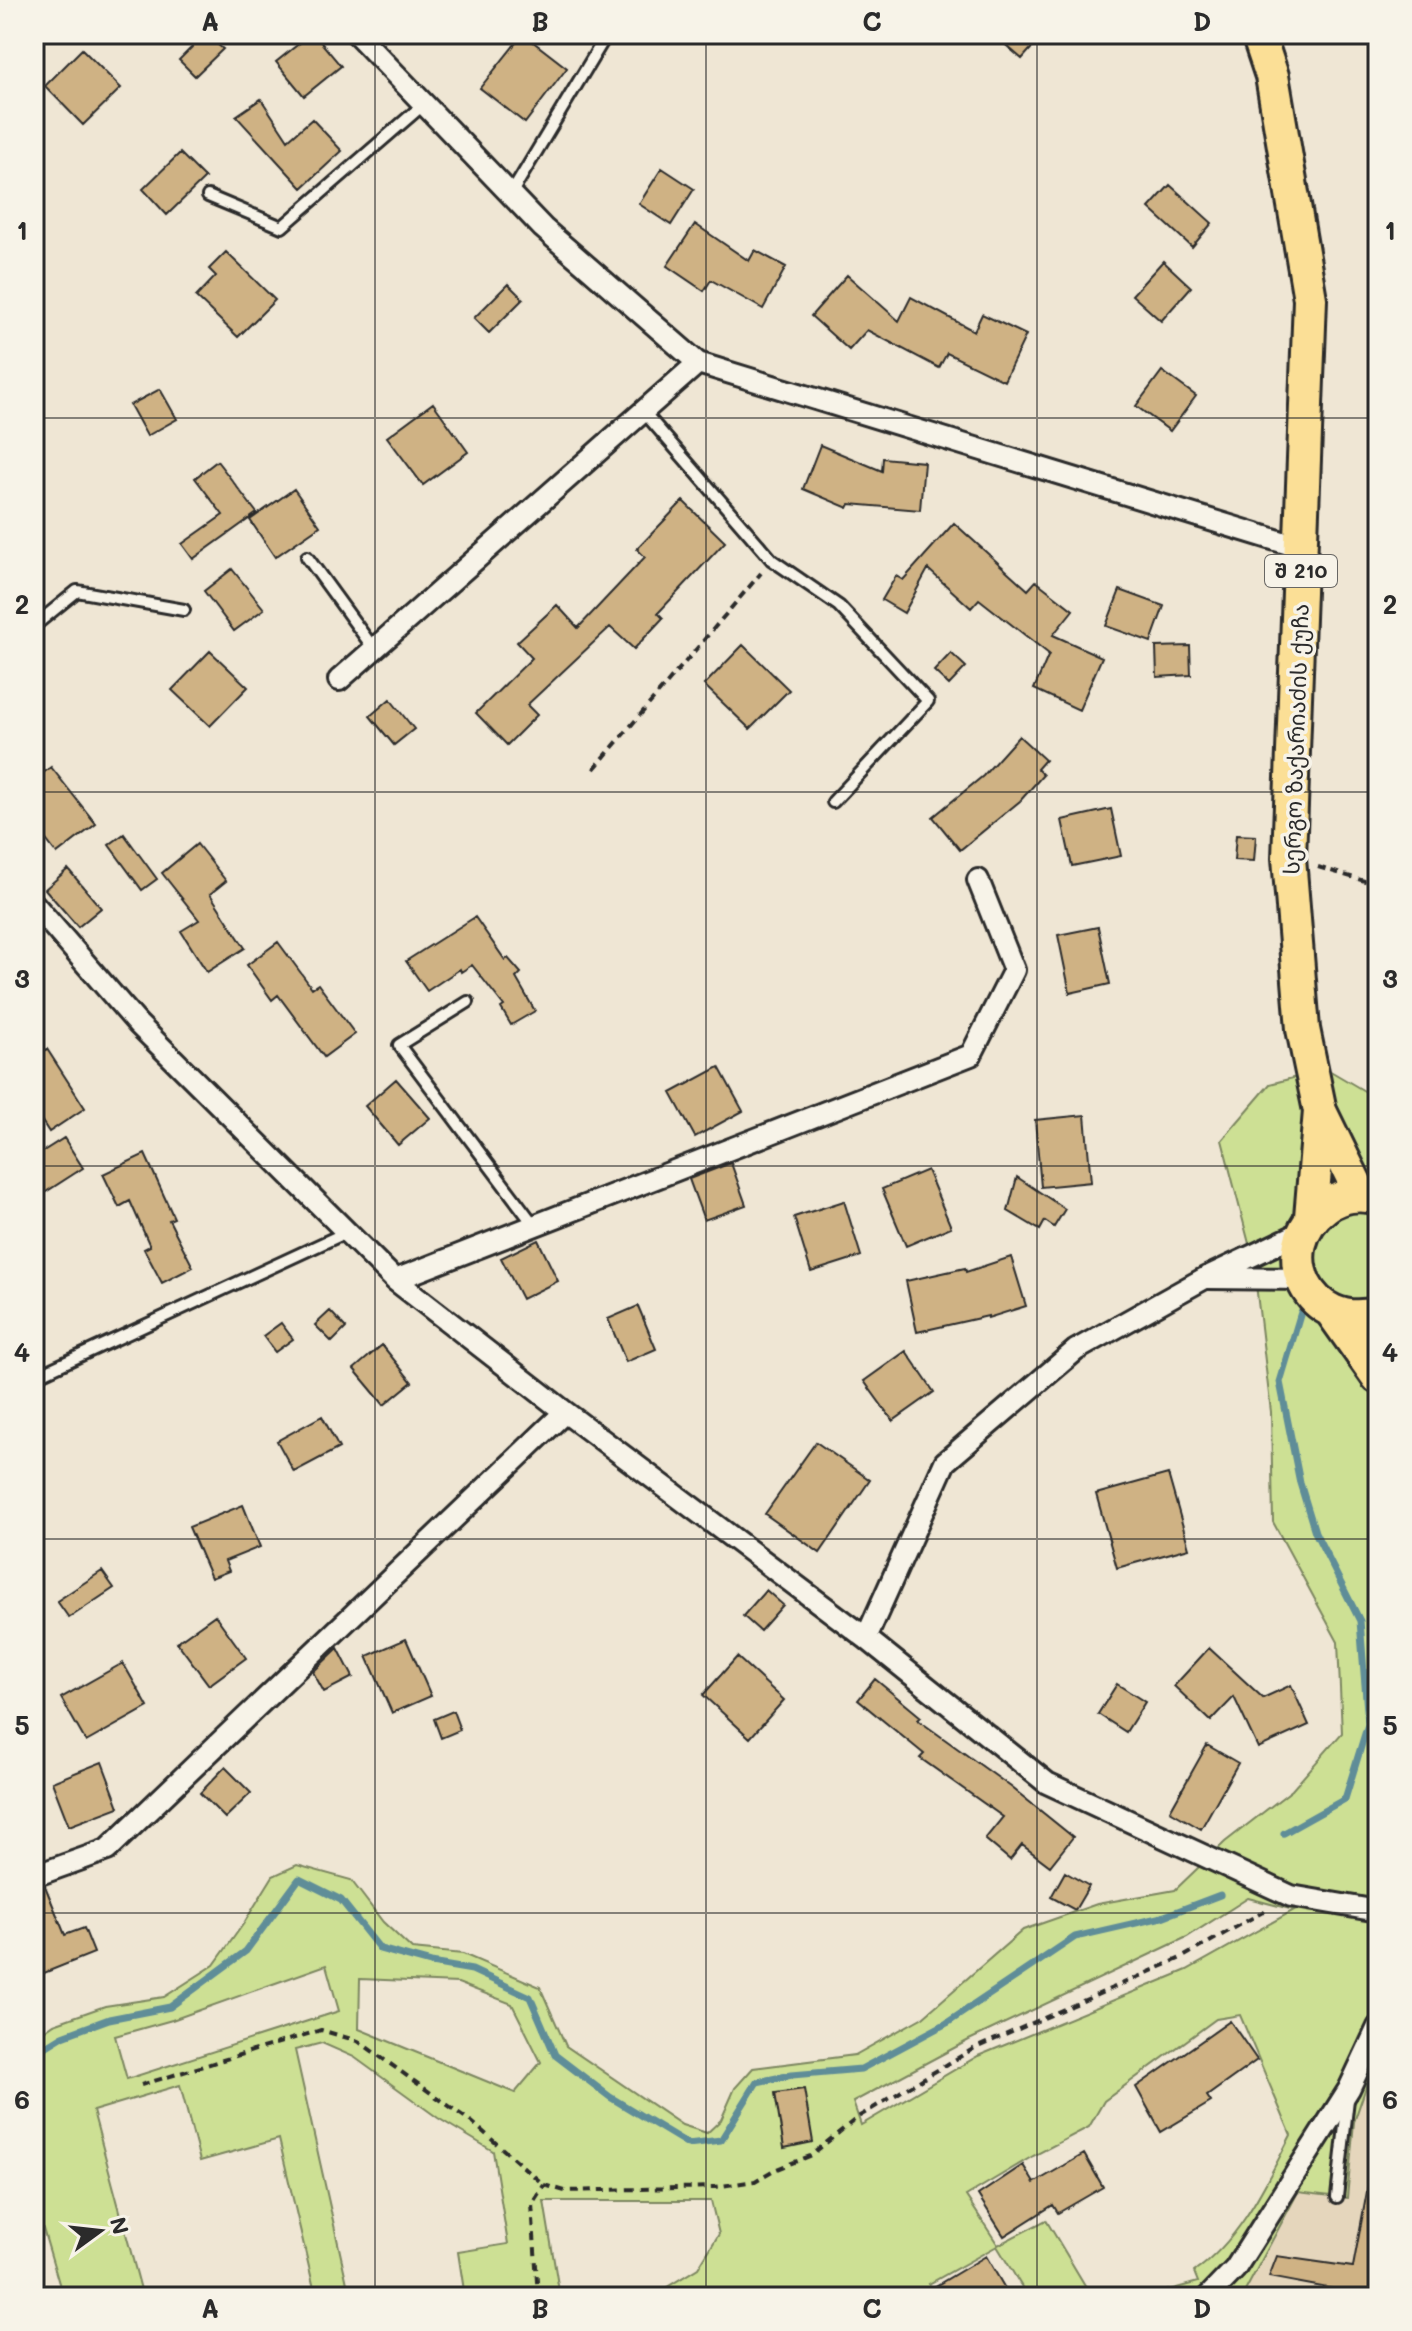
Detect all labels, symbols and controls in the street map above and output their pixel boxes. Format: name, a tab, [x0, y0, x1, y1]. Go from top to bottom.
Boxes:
text: A	[201, 4, 219, 38]
text: B	[531, 4, 549, 38]
text: C	[862, 4, 882, 38]
text: D	[1193, 4, 1211, 38]
text: 1	[16, 213, 28, 247]
text: 1	[1384, 213, 1396, 247]
road number: შ 210	[1265, 555, 1337, 587]
text: 2	[15, 587, 29, 621]
text: 2	[1383, 587, 1397, 621]
street label: სერგო ზაქარიაძის ქუჩა	[1276, 603, 1315, 875]
text: 3	[14, 961, 30, 995]
text: 3	[1382, 961, 1398, 995]
text: 4	[14, 1335, 30, 1369]
text: 4	[1382, 1335, 1398, 1369]
text: 5	[14, 1708, 30, 1742]
text: 5	[1382, 1708, 1398, 1742]
text: 6	[14, 2082, 30, 2116]
text: 6	[1382, 2082, 1398, 2116]
north arrow	[60, 2191, 140, 2271]
text: N	[104, 2214, 136, 2238]
text: A	[201, 2291, 219, 2325]
text: B	[531, 2291, 549, 2325]
text: C	[862, 2291, 882, 2325]
text: D	[1193, 2291, 1211, 2325]

